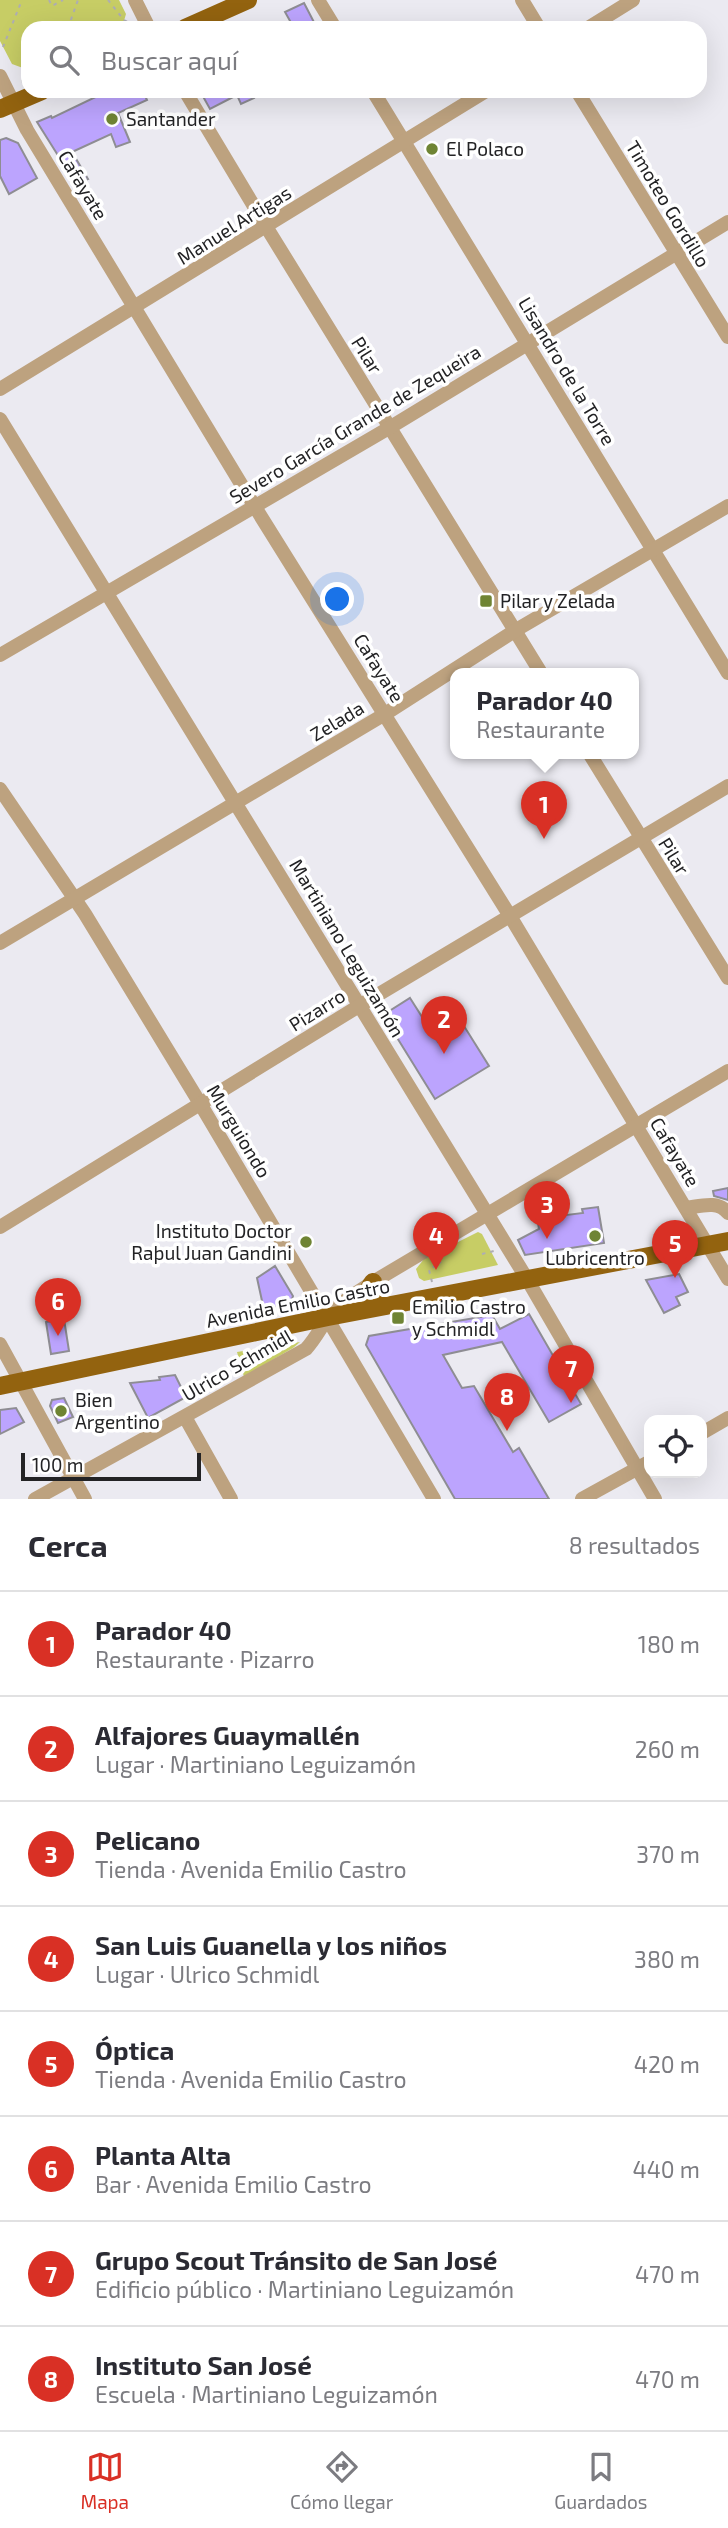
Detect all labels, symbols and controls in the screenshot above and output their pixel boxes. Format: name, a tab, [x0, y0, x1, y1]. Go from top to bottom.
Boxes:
search box	[21, 21, 707, 98]
icon: search	[45, 41, 83, 79]
text: Buscar aquí	[101, 44, 238, 75]
place label: Santander	[126, 107, 216, 130]
marker: Santander	[104, 111, 120, 127]
street label: Timoteo Gordillo	[622, 136, 715, 271]
place label: El Polaco	[446, 137, 524, 160]
marker: El Polaco	[424, 141, 440, 157]
street label: Cafayate	[54, 146, 113, 224]
street label: Manuel Artigas	[172, 180, 295, 269]
street label: Lisandro de la Torre	[514, 292, 621, 449]
street label: Pilar	[347, 332, 388, 378]
street label: Severo García Grande de Zequeira	[225, 339, 485, 508]
your location	[320, 582, 354, 616]
place label: Pilar y Zelada	[500, 589, 615, 612]
marker: Pilar y Zelada	[478, 593, 494, 609]
street label: Cafayate	[349, 629, 410, 706]
popup	[450, 668, 639, 759]
text: Parador 40	[476, 684, 613, 715]
street label: Zelada	[306, 696, 368, 745]
text: Restaurante	[476, 715, 605, 743]
pin: 1	[521, 781, 567, 839]
street label: Pilar	[654, 833, 695, 879]
street label: Martiniano Leguizamón	[285, 855, 410, 1041]
street label: Pizarro	[284, 983, 349, 1036]
pin: 2	[421, 996, 467, 1054]
street label: Murguiondo	[203, 1080, 276, 1182]
street label: Cafayate	[646, 1113, 705, 1191]
pin: 3	[524, 1181, 570, 1239]
pin: 4	[413, 1212, 459, 1270]
place label: Instituto Doctor Raþul Juan Gandini	[131, 1219, 292, 1264]
pin: 5	[652, 1220, 698, 1278]
marker: Lubricentro	[587, 1228, 603, 1244]
marker: Instituto Doctor Raþul Juan Gandini	[298, 1234, 314, 1250]
place label: Lubricentro	[545, 1246, 645, 1269]
street label: Avenida Emilio Castro	[204, 1273, 392, 1332]
pin: 6	[35, 1278, 81, 1336]
place label: Emilio Castro y Schmidl	[412, 1295, 526, 1340]
marker: Emilio Castro y Schmidl	[390, 1310, 406, 1326]
street label: Ulrico Schmidl	[177, 1324, 296, 1405]
pin: 7	[548, 1345, 594, 1403]
pin: 8	[484, 1373, 530, 1431]
place label: Bien Argentino	[75, 1388, 160, 1433]
marker: Bien Argentino	[53, 1403, 69, 1419]
map controls	[644, 1415, 707, 1478]
button: locate	[644, 1415, 707, 1478]
scale bar	[21, 1450, 201, 1482]
text: 100 m	[32, 1453, 83, 1476]
text: Cerca	[28, 1527, 108, 1563]
text: 8 resultados	[569, 1531, 700, 1559]
text: Parador 40	[95, 1614, 232, 1645]
text: 1	[46, 1630, 56, 1658]
text: 180 m	[638, 1630, 700, 1658]
text: Restaurante · Pizarro	[95, 1645, 315, 1673]
text: Alfajores Guaymallén	[95, 1719, 360, 1750]
text: 2	[44, 1735, 58, 1763]
text: 260 m	[635, 1735, 700, 1763]
text: Lugar · Martiniano Leguizamón	[95, 1750, 416, 1778]
text: Pelicano	[95, 1824, 200, 1855]
text: 3	[44, 1840, 58, 1868]
text: 370 m	[636, 1840, 700, 1868]
text: Tienda · Avenida Emilio Castro	[95, 1855, 407, 1883]
text: San Luis Guanella y los niños	[95, 1929, 447, 1960]
text: 4	[44, 1945, 58, 1973]
text: 380 m	[634, 1945, 700, 1973]
text: Lugar · Ulrico Schmidl	[95, 1960, 319, 1988]
text: Óptica	[95, 2034, 174, 2065]
text: 5	[45, 2050, 57, 2078]
text: 420 m	[634, 2050, 700, 2078]
text: Tienda · Avenida Emilio Castro	[95, 2065, 407, 2093]
text: Planta Alta	[95, 2139, 231, 2170]
text: 6	[44, 2155, 58, 2183]
text: 440 m	[633, 2155, 700, 2183]
text: Bar · Avenida Emilio Castro	[95, 2170, 372, 2198]
text: Grupo Scout Tránsito de San José	[95, 2244, 498, 2275]
text: 7	[45, 2260, 57, 2288]
text: 470 m	[635, 2260, 700, 2288]
text: Edificio público · Martiniano Leguizamón	[95, 2275, 514, 2303]
text: Instituto San José	[95, 2349, 312, 2380]
text: 8	[44, 2365, 58, 2393]
text: 470 m	[635, 2365, 700, 2393]
text: Escuela · Martiniano Leguizamón	[95, 2380, 438, 2408]
tab: Mapa	[80, 2448, 129, 2513]
tab: Cómo llegar	[290, 2448, 393, 2513]
tab: Guardados	[554, 2448, 648, 2513]

